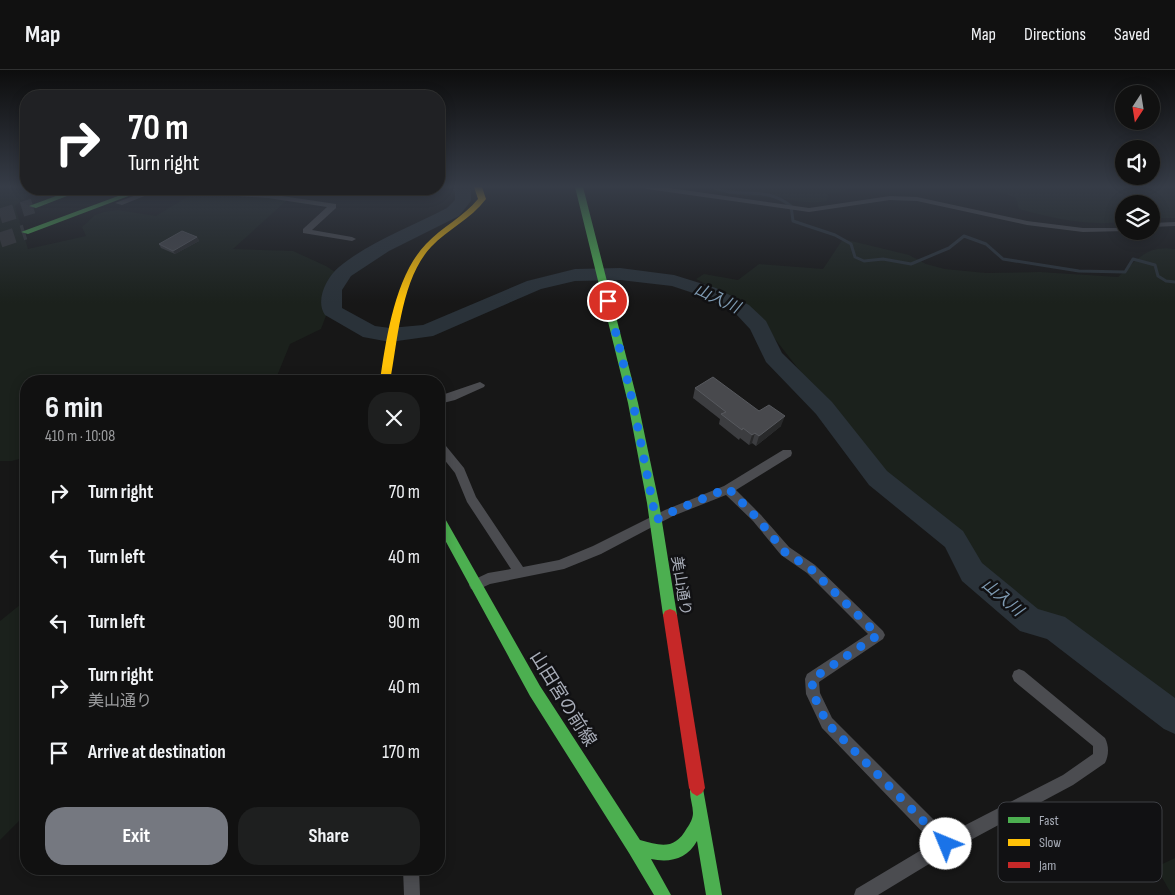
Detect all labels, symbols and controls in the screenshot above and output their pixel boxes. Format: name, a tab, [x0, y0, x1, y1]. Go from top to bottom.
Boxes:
text: Map	[25, 20, 60, 49]
text: Map	[971, 24, 996, 45]
text: Directions	[1024, 24, 1086, 45]
text: Saved	[1114, 24, 1150, 45]
north arrow	[1115, 85, 1160, 130]
map controls	[1115, 85, 1160, 240]
text: 70 m	[128, 107, 188, 150]
icon: right	[45, 110, 110, 175]
button: sound	[1115, 140, 1160, 185]
text: Turn right	[128, 150, 199, 177]
button: layers	[1115, 195, 1160, 240]
pin	[587, 280, 629, 322]
water label: 山入川	[691, 280, 745, 319]
icon: arrive	[594, 287, 622, 315]
text: 6 min	[45, 390, 103, 426]
button: close	[368, 392, 420, 444]
text: 410 m · 10:08	[45, 427, 115, 446]
icon: right	[45, 479, 73, 507]
text: Turn right	[88, 481, 153, 504]
text: 70 m	[389, 481, 420, 504]
icon: left	[45, 544, 73, 572]
text: Turn left	[88, 546, 145, 569]
text: 40 m	[388, 546, 420, 569]
street label: 美山通り	[667, 555, 695, 617]
water label: 山入川	[978, 575, 1028, 622]
icon: left	[45, 609, 73, 637]
text: Turn left	[88, 611, 145, 634]
text: 90 m	[388, 611, 420, 634]
street label: 山田宮の前線	[525, 648, 601, 750]
text: Turn right	[88, 664, 153, 687]
icon: right	[45, 674, 73, 702]
text: 40 m	[388, 676, 420, 699]
text: 美山通り	[88, 692, 152, 711]
icon: arrive	[45, 739, 73, 767]
text: Arrive at destination	[88, 741, 226, 764]
text: 170 m	[382, 741, 420, 764]
legend	[998, 802, 1162, 882]
button: Exit	[45, 807, 228, 865]
button: Share	[238, 807, 420, 865]
text: Fast	[1039, 812, 1059, 829]
position arrow	[919, 817, 971, 869]
text: Slow	[1039, 834, 1061, 851]
text: Jam	[1038, 857, 1056, 874]

